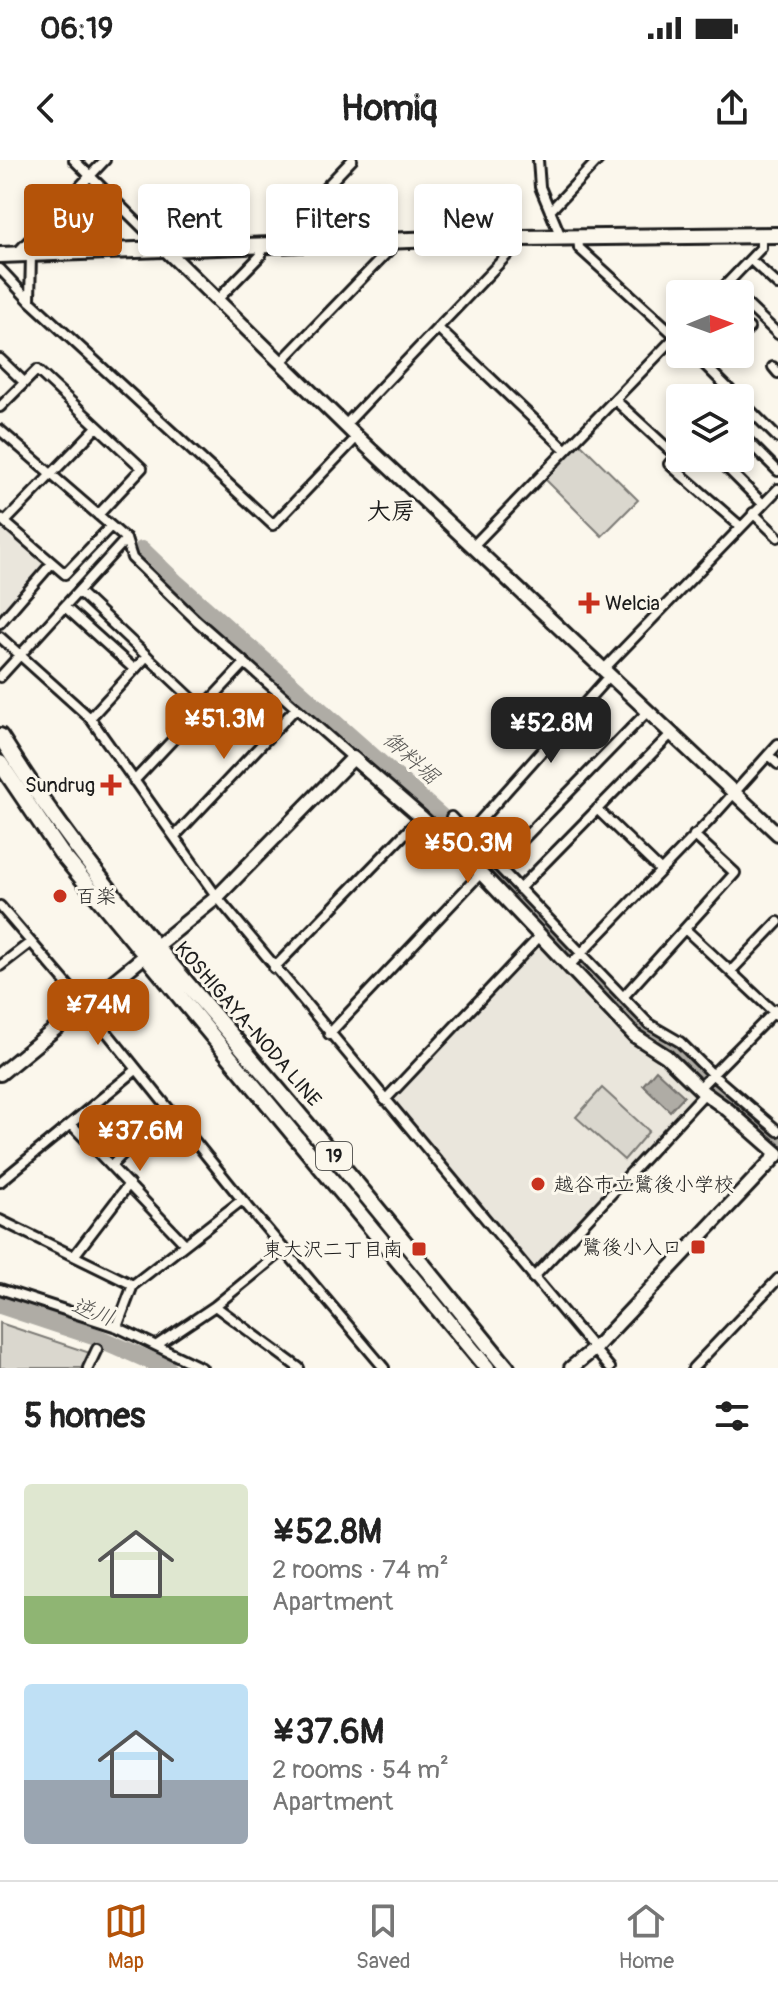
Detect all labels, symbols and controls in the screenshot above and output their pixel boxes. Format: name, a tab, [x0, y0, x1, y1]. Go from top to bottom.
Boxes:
text: 06:19	[40, 10, 113, 47]
icon: back	[24, 86, 68, 130]
text: Homiq	[341, 86, 437, 131]
icon: share	[710, 86, 754, 130]
chip: Buy	[24, 184, 122, 256]
chip: Rent	[138, 184, 250, 256]
chip: Filters	[266, 184, 398, 256]
chip: New	[414, 184, 522, 256]
north arrow	[666, 280, 754, 368]
map controls	[666, 280, 754, 472]
button: layers	[666, 384, 754, 472]
district label: 大房	[367, 497, 415, 526]
place label: Welcia	[605, 591, 660, 616]
marker: Welcia	[580, 594, 598, 612]
pin: ¥51.3M	[159, 693, 289, 761]
pin: ¥52.8M	[486, 697, 616, 765]
text: ¥51.3M	[183, 703, 265, 735]
text: ¥52.8M	[509, 707, 593, 739]
water label: 御料堀	[377, 726, 446, 792]
place label: Sundrug	[25, 773, 95, 798]
marker: Sundrug	[102, 776, 120, 794]
pin: ¥50.3M	[403, 817, 533, 885]
text: ¥50.3M	[424, 827, 512, 859]
place label: 百楽	[76, 884, 116, 909]
marker: 百楽	[51, 887, 69, 905]
street label: KOSHIGAYA-NODA LINE	[169, 936, 327, 1112]
pin: ¥74M	[51, 979, 145, 1047]
text: ¥74M	[65, 989, 131, 1021]
pin: ¥37.6M	[75, 1105, 205, 1173]
text: ¥37.6M	[97, 1115, 183, 1147]
road number: 19	[316, 1142, 352, 1170]
place label: 越谷市立鷺後小学校	[554, 1172, 734, 1197]
marker: 越谷市立鷺後小学校	[529, 1175, 547, 1193]
place label: 鷺後小入口	[582, 1235, 682, 1260]
place label: 東大沢二丁目南	[263, 1237, 403, 1262]
marker: 鷺後小入口	[689, 1238, 707, 1256]
marker: 東大沢二丁目南	[410, 1240, 428, 1258]
water label: 逆川	[68, 1291, 118, 1333]
icon: filters	[710, 1394, 754, 1438]
text: 5 homes	[24, 1395, 145, 1438]
text: ¥52.8M	[272, 1511, 382, 1554]
icon: home	[88, 1516, 184, 1612]
text: 2 rooms · 74 m²	[272, 1554, 449, 1586]
text: Apartment	[272, 1586, 393, 1618]
text: ¥37.6M	[272, 1711, 384, 1754]
icon: home	[88, 1716, 184, 1812]
text: 2 rooms · 54 m²	[272, 1754, 449, 1786]
text: Apartment	[272, 1786, 393, 1818]
tab: Map	[104, 1899, 148, 1975]
tab: Saved	[356, 1899, 411, 1975]
tab: Home	[619, 1899, 674, 1975]

